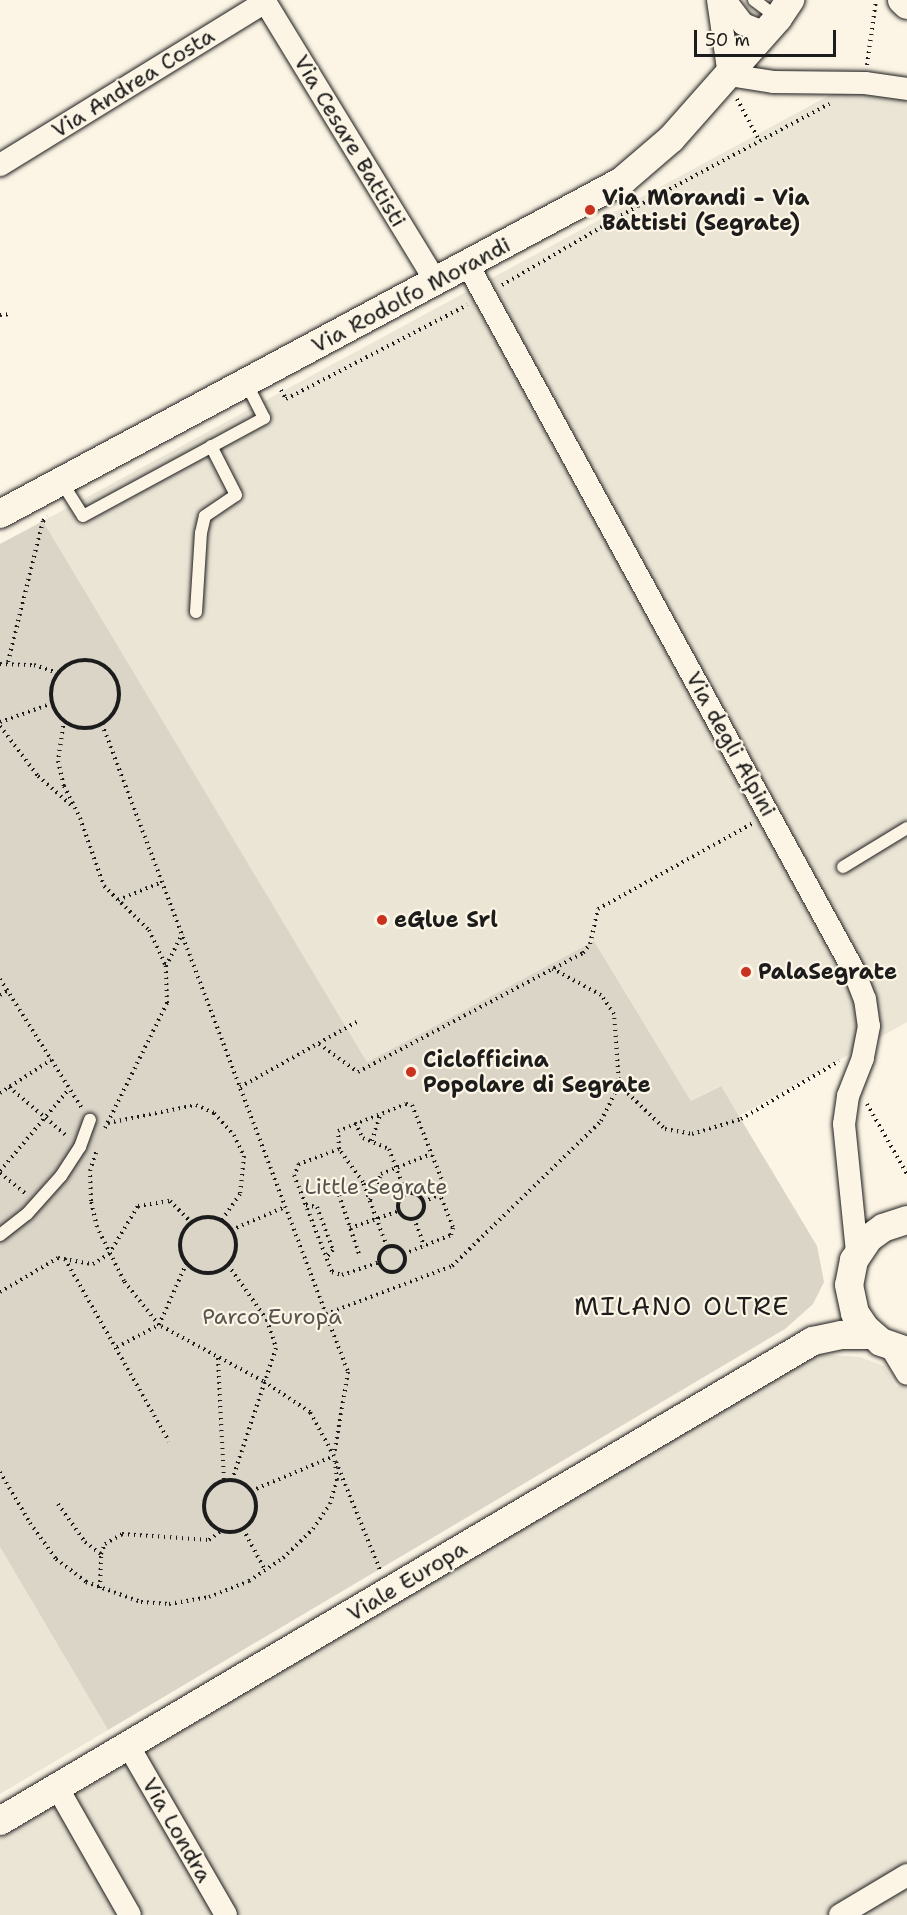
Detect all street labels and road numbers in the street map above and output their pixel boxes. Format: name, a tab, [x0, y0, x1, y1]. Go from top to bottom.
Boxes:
street label: Via Andrea Costa	[47, 22, 219, 144]
street label: Via Cesare Battisti	[288, 50, 412, 232]
street label: Via Rodolfo Morandi	[307, 231, 515, 359]
street label: Via degli Alpini	[680, 667, 782, 821]
street label: Viale Europa	[342, 1535, 472, 1627]
street label: Via Londra	[136, 1773, 218, 1887]

